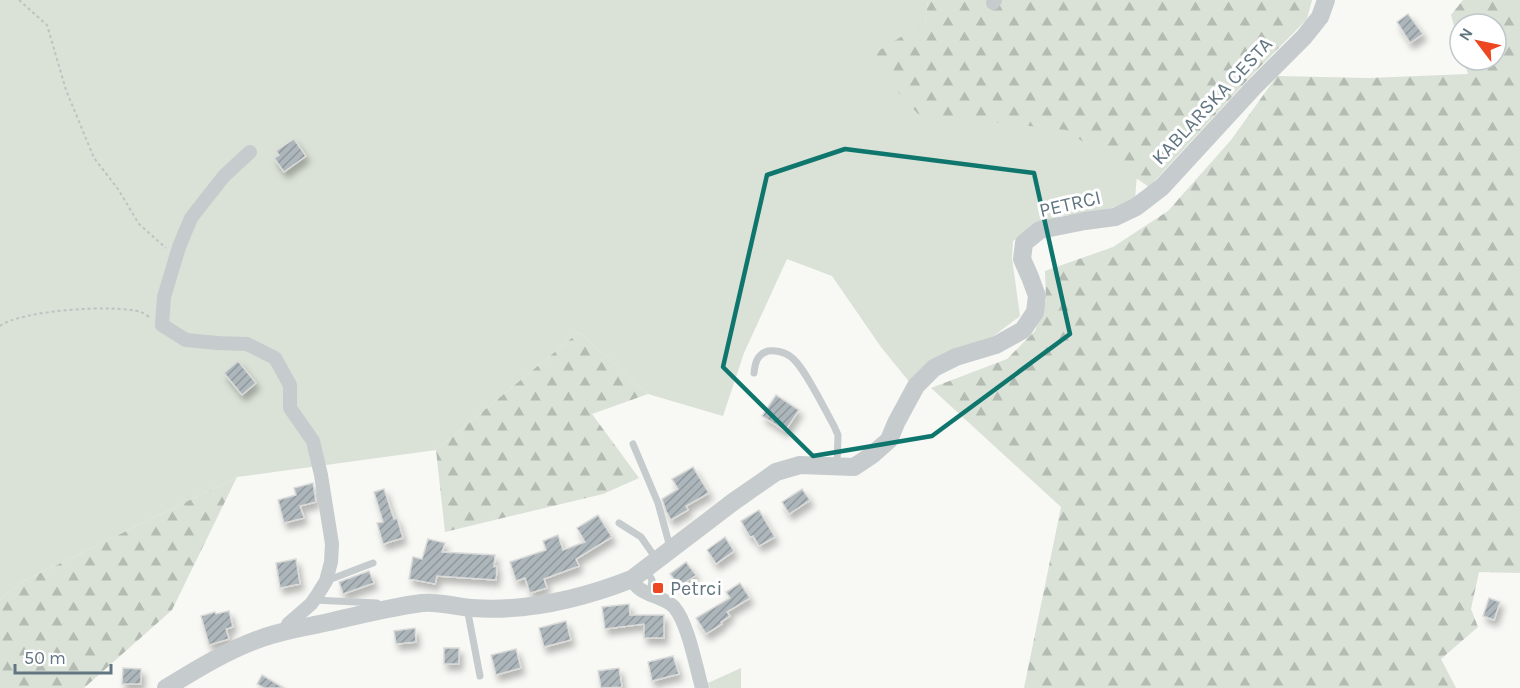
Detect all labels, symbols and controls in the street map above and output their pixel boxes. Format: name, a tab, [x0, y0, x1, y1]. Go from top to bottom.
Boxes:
north arrow	[1448, 12, 1508, 72]
text: N	[1455, 24, 1477, 44]
street label: KABLARSKA CESTA	[1147, 32, 1277, 170]
street label: PETRCI	[1037, 186, 1103, 222]
place label: Petrci	[670, 577, 722, 600]
marker: Petrci	[651, 581, 665, 595]
scale bar	[15, 637, 111, 675]
text: 50 m	[24, 647, 66, 669]

